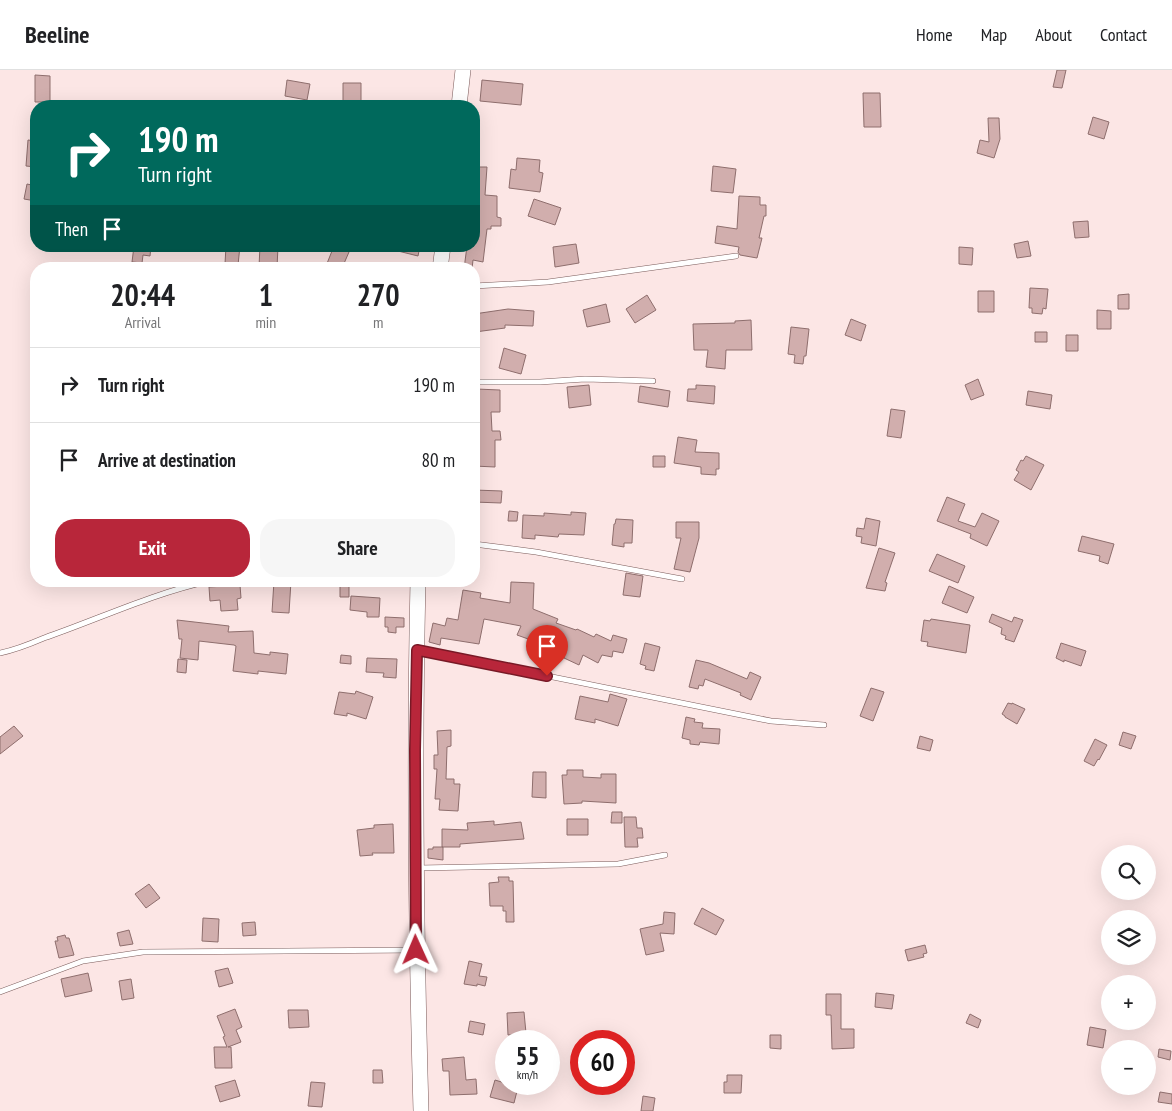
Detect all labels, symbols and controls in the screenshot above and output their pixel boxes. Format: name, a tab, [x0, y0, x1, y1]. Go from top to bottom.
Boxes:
text: Beeline	[25, 19, 90, 50]
text: Home	[916, 23, 953, 46]
text: Map	[981, 23, 1007, 46]
text: About	[1035, 23, 1072, 46]
text: Contact	[1100, 23, 1147, 46]
text: 190 m	[138, 116, 219, 162]
icon: right	[55, 120, 120, 185]
text: Turn right	[138, 160, 212, 188]
icon: arrive	[98, 215, 126, 243]
text: Then	[55, 217, 88, 241]
text: 20:44	[110, 275, 175, 314]
text: 1	[259, 275, 273, 314]
text: 270	[357, 275, 400, 314]
text: Arrival	[125, 312, 161, 332]
text: min	[255, 312, 276, 332]
text: m	[373, 312, 383, 332]
icon: right	[55, 371, 83, 399]
text: Turn right	[98, 373, 164, 397]
text: 190 m	[413, 373, 455, 397]
icon: arrive	[55, 446, 83, 474]
text: Arrive at destination	[98, 448, 236, 472]
text: 80 m	[422, 448, 455, 472]
button: Exit	[55, 519, 250, 577]
button: Share	[260, 519, 455, 577]
pin	[526, 625, 568, 676]
icon: arrive	[533, 632, 561, 660]
map controls	[1101, 845, 1156, 1095]
button: search	[1101, 845, 1156, 900]
button: layers	[1101, 910, 1156, 965]
position arrow	[389, 923, 441, 975]
button: +	[1101, 975, 1156, 1030]
speed limit sign: 60	[570, 1030, 635, 1095]
text: 55	[516, 1040, 539, 1072]
button: −	[1101, 1040, 1156, 1095]
text: km/h	[517, 1067, 538, 1082]

